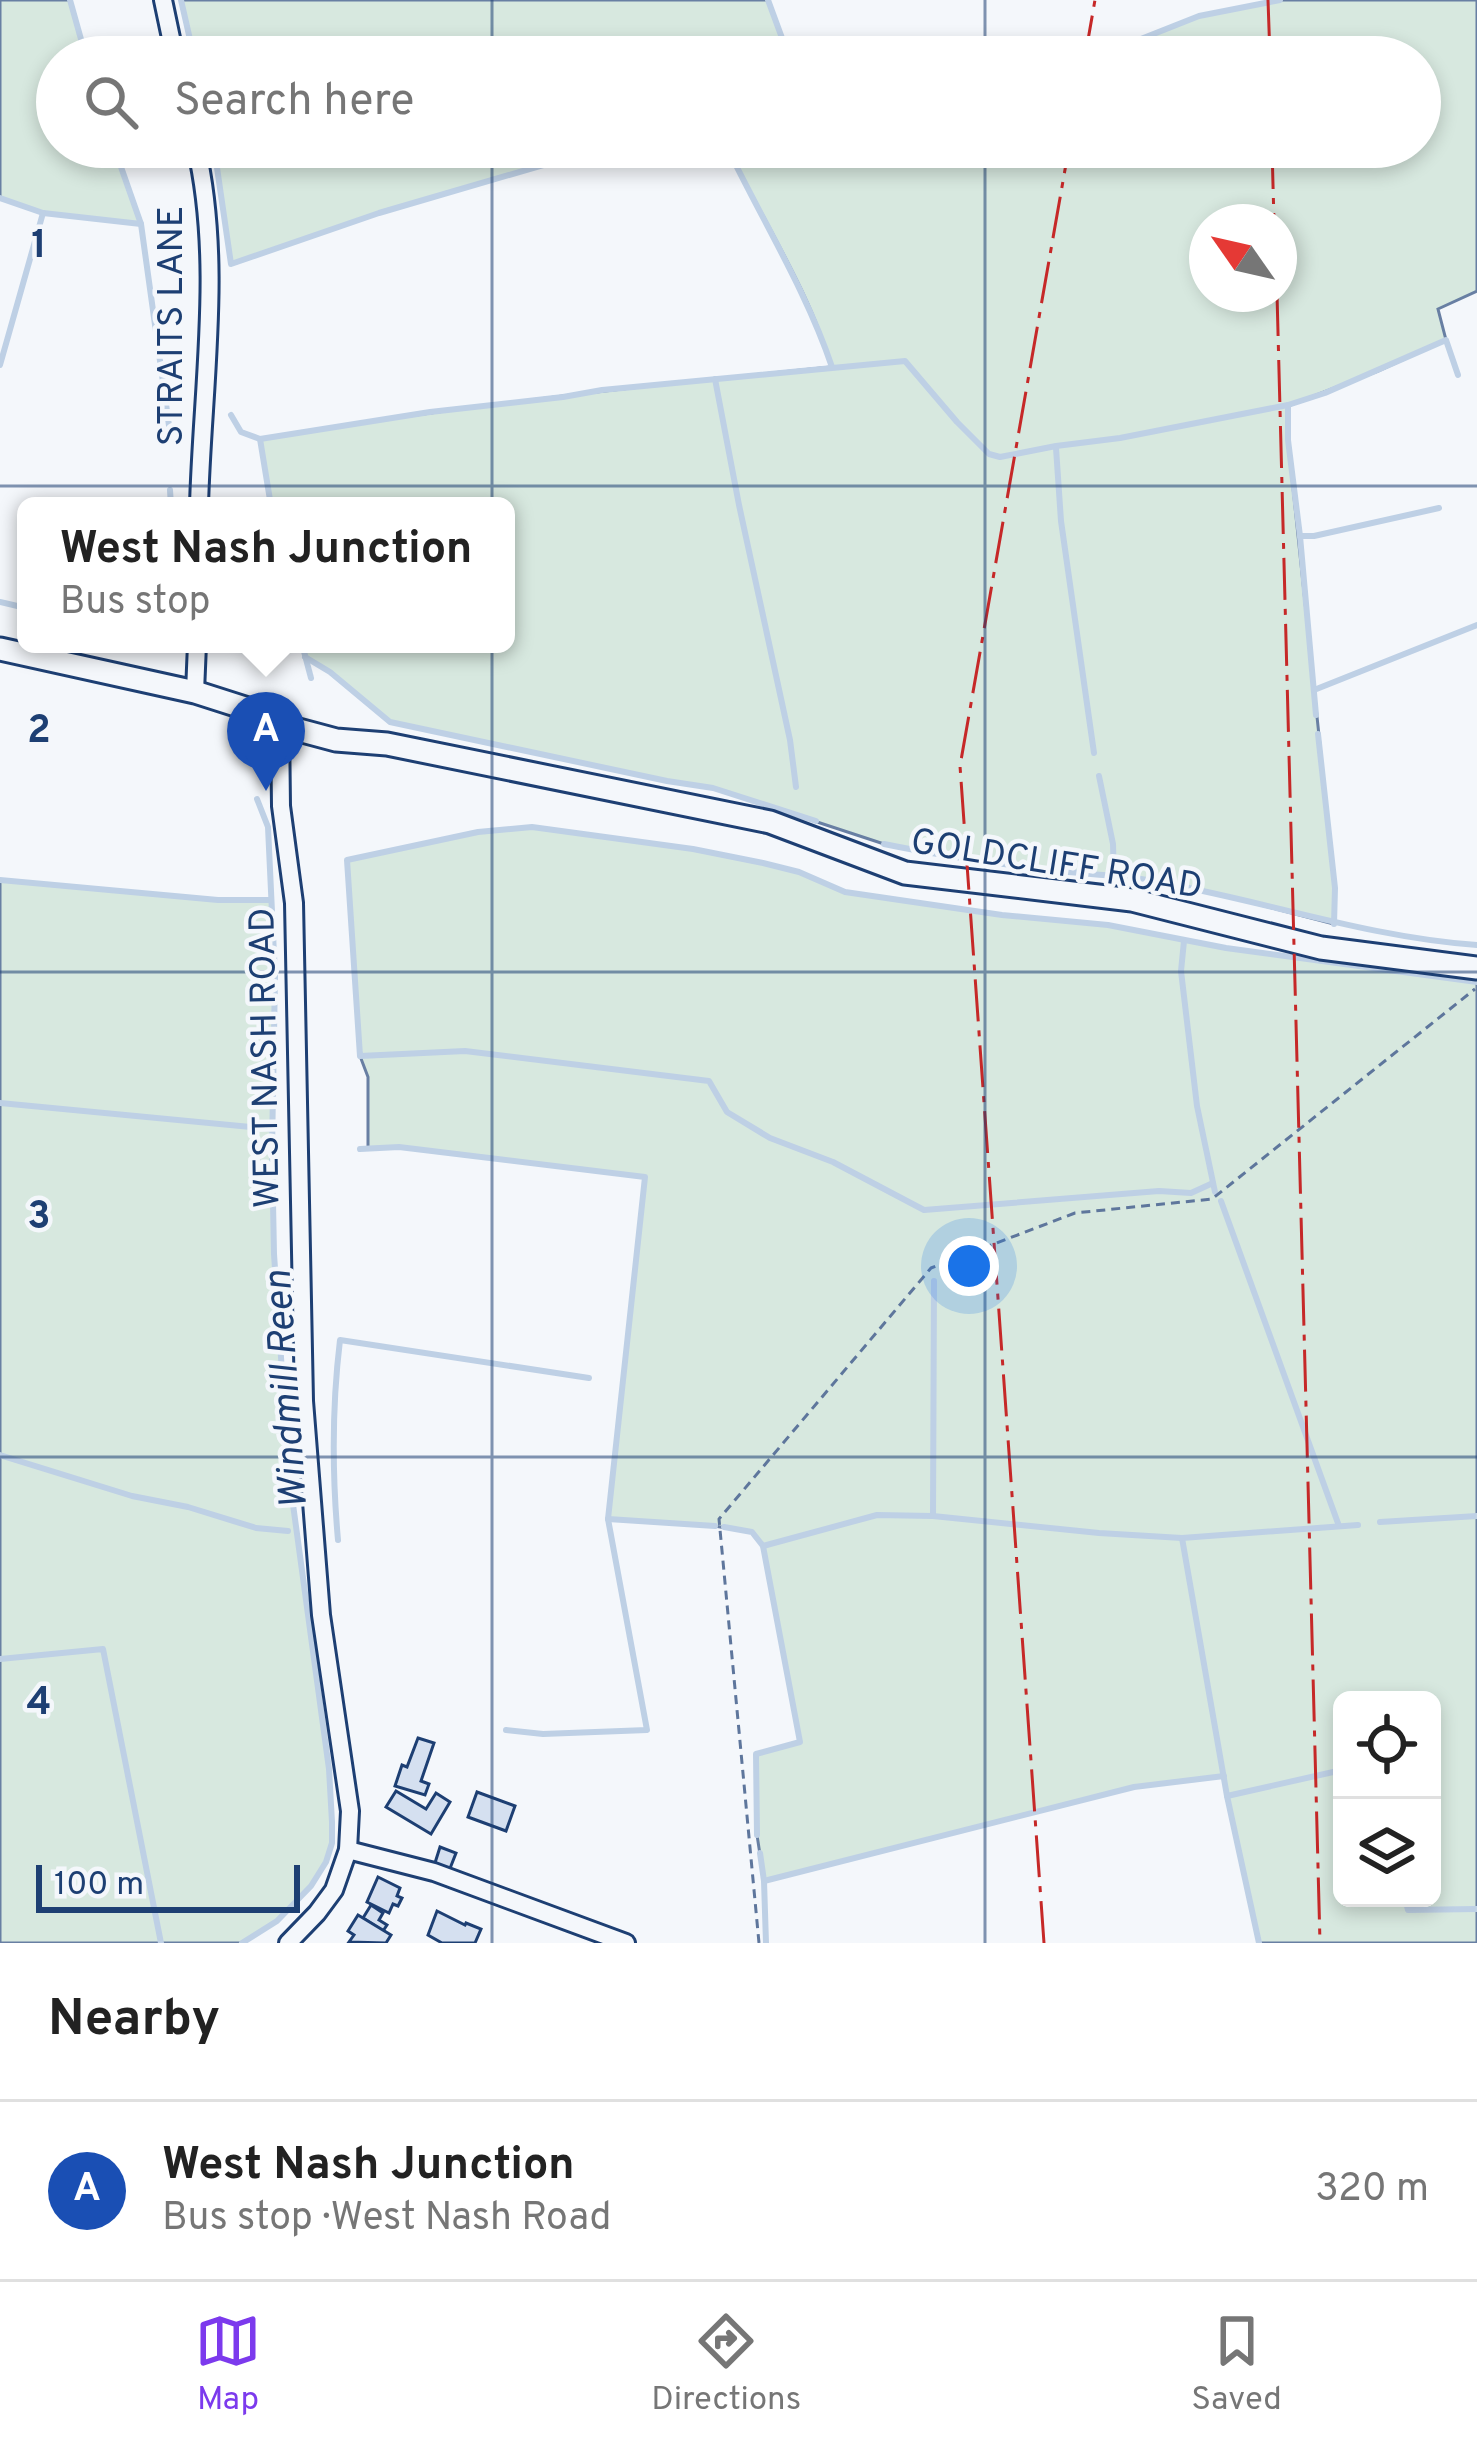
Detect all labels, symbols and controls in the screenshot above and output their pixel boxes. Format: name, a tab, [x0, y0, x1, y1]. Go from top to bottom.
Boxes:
search box	[36, 36, 1441, 168]
icon: search	[78, 69, 144, 135]
text: Search here	[174, 74, 414, 131]
north arrow	[1189, 204, 1297, 312]
street label: STRAITS LANE	[150, 206, 196, 446]
text: 1	[31, 223, 47, 272]
popup	[17, 497, 515, 653]
text: West Nash Junction	[60, 522, 472, 579]
text: Bus stop	[60, 579, 211, 628]
pin: A	[227, 692, 305, 791]
text: 2	[27, 708, 51, 757]
street label: GOLDCLIFF ROAD	[907, 820, 1205, 912]
street label: WEST NASH ROAD	[241, 907, 293, 1209]
text: 3	[27, 1194, 51, 1243]
your location	[939, 1236, 999, 1296]
water label: Windmill Reen	[256, 1269, 321, 1511]
text: 4	[26, 1680, 52, 1729]
map controls	[1333, 1691, 1441, 1907]
button: locate	[1333, 1691, 1441, 1799]
button: layers	[1333, 1799, 1441, 1907]
scale bar	[36, 1859, 300, 1912]
text: 100 m	[54, 1865, 144, 1907]
text: Nearby	[48, 1989, 220, 2054]
text: West Nash Junction	[162, 2138, 575, 2195]
text: A	[73, 2166, 101, 2215]
text: 320 m	[1315, 2166, 1429, 2215]
text: Bus stop · West Nash Road	[162, 2195, 611, 2244]
tab: Map	[195, 2308, 261, 2422]
tab: Directions	[651, 2308, 801, 2422]
tab: Saved	[1191, 2308, 1282, 2422]

